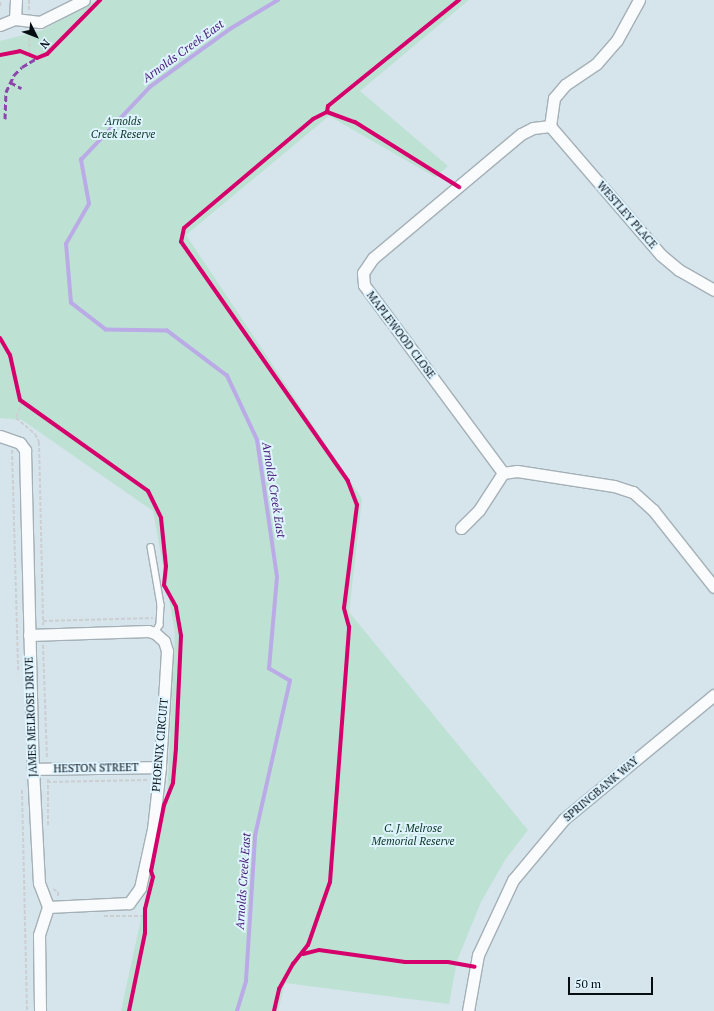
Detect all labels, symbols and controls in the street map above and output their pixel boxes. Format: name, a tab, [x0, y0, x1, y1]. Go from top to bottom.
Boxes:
north arrow	[16, 16, 56, 56]
water label: Arnolds Creek East	[139, 17, 227, 85]
text: N	[37, 36, 53, 52]
park label: Arnolds Creek Reserve	[91, 115, 155, 141]
street label: WESTLEY PLACE	[594, 179, 660, 251]
street label: MAPLEWOOD CLOSE	[364, 289, 438, 381]
water label: Arnolds Creek East	[259, 441, 289, 539]
street label: JAMES MELROSE DRIVE	[22, 657, 40, 777]
street label: PHOENIX CIRCUIT	[149, 698, 171, 792]
street label: SPRINGBANK WAY	[561, 754, 641, 824]
street label: HESTON STREET	[53, 761, 139, 775]
park label: C. J. Melrose Memorial Reserve	[371, 822, 455, 848]
water label: Arnolds Creek East	[232, 832, 254, 930]
scale bar	[570, 969, 655, 995]
text: 50 m	[575, 976, 601, 991]

